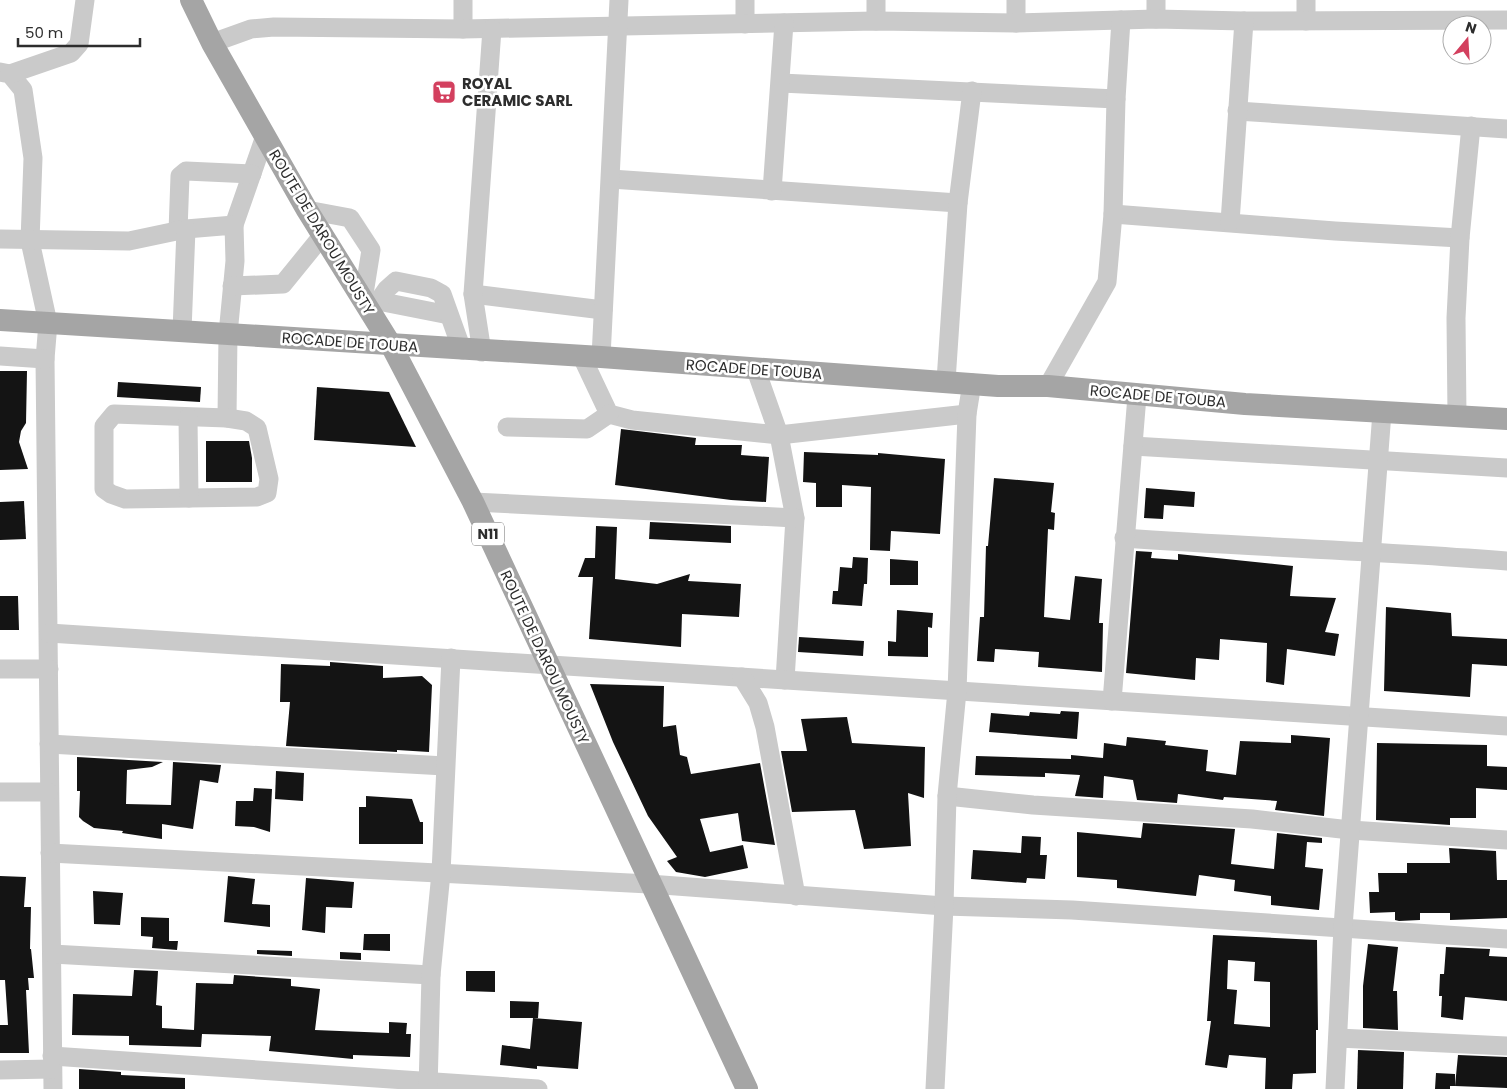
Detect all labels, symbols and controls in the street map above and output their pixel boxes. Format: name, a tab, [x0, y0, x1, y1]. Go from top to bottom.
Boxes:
scale bar	[18, 15, 140, 47]
north arrow	[1442, 15, 1492, 65]
text: N	[1463, 16, 1479, 39]
text: 50 m	[25, 22, 63, 43]
place label: ROYAL CERAMIC SARL	[462, 73, 572, 111]
supermarket icon: ROYAL CERAMIC SARL	[431, 79, 457, 105]
street label: ROUTE DE DAROU MOUSTY	[264, 145, 380, 319]
street label: ROCADE DE TOUBA	[281, 327, 419, 357]
street label: ROCADE DE TOUBA	[685, 354, 823, 384]
street label: ROCADE DE TOUBA	[1089, 380, 1227, 412]
road number: N11	[472, 522, 504, 546]
street label: ROUTE DE DAROU MOUSTY	[495, 567, 595, 747]

